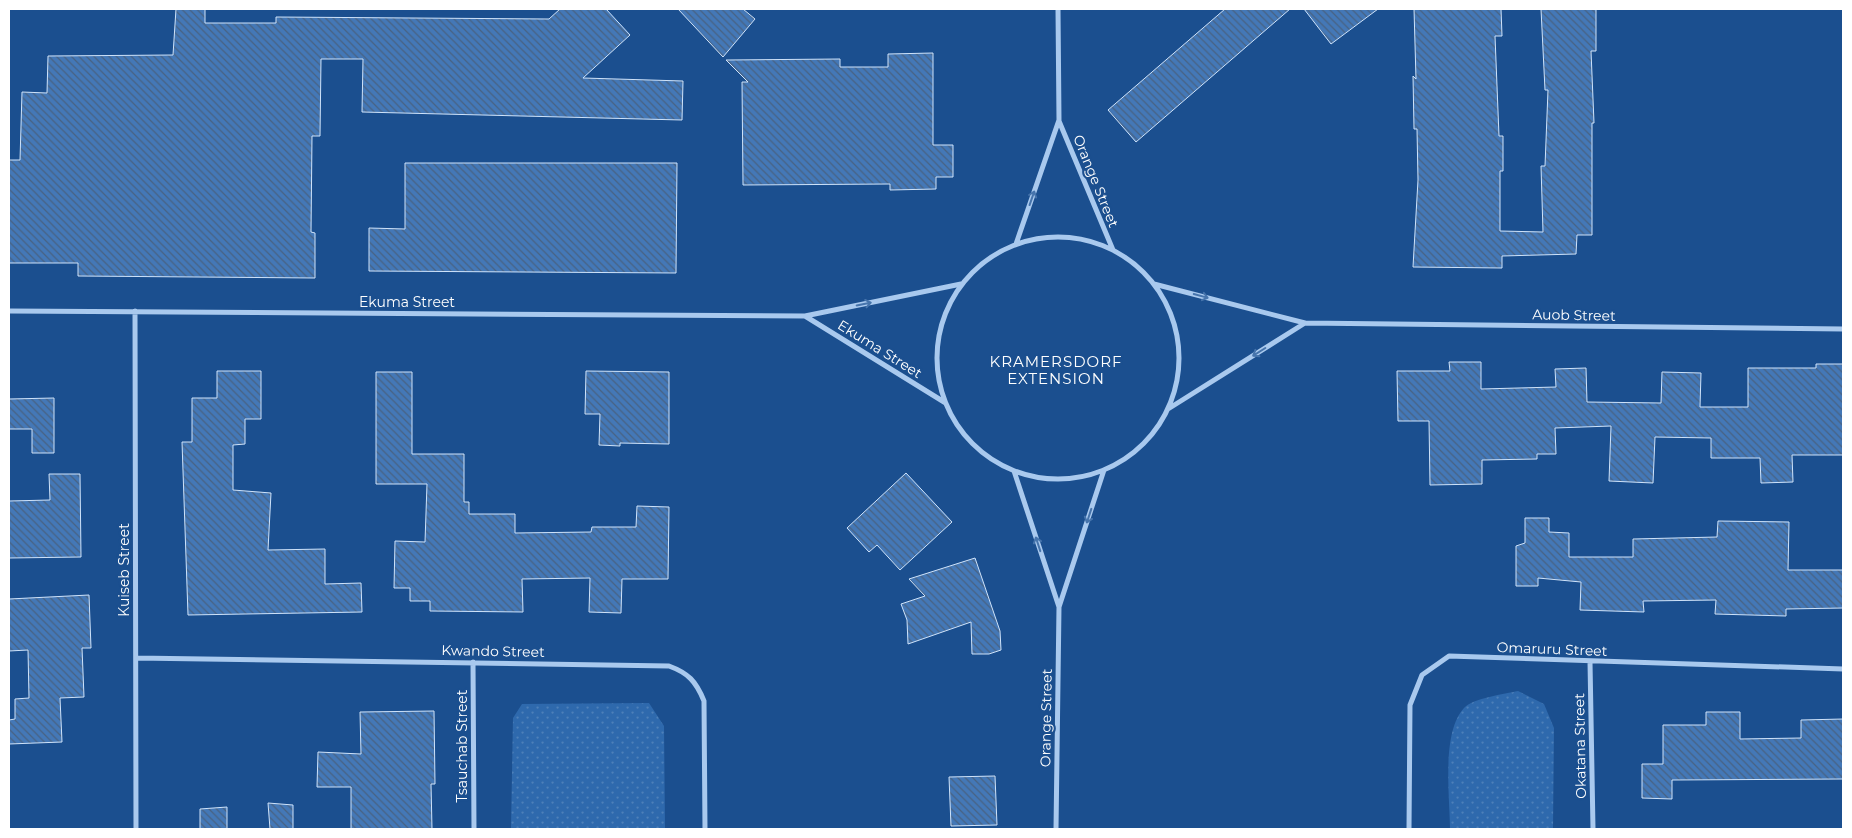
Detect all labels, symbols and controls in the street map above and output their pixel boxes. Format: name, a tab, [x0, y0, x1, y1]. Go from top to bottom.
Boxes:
street label: Orange Street	[1069, 132, 1123, 230]
one-way arrow	[1028, 190, 1037, 206]
one-way arrow	[1193, 292, 1209, 301]
street label: Ekuma Street	[359, 293, 455, 311]
one-way arrow	[855, 298, 871, 308]
street label: Auob Street	[1532, 305, 1616, 325]
street label: Ekuma Street	[834, 316, 926, 382]
one-way arrow	[1252, 347, 1266, 358]
district label: KRAMERSDORF EXTENSION	[989, 352, 1123, 388]
one-way arrow	[1084, 508, 1093, 523]
street label: Kuiseb Street	[115, 523, 133, 617]
one-way arrow	[1033, 537, 1042, 552]
street label: Omaruru Street	[1496, 638, 1608, 660]
street label: Kwando Street	[441, 641, 545, 661]
street label: Orange Street	[1036, 668, 1056, 767]
street label: Tsauchab Street	[453, 689, 471, 802]
street label: Okatana Street	[1570, 693, 1590, 799]

